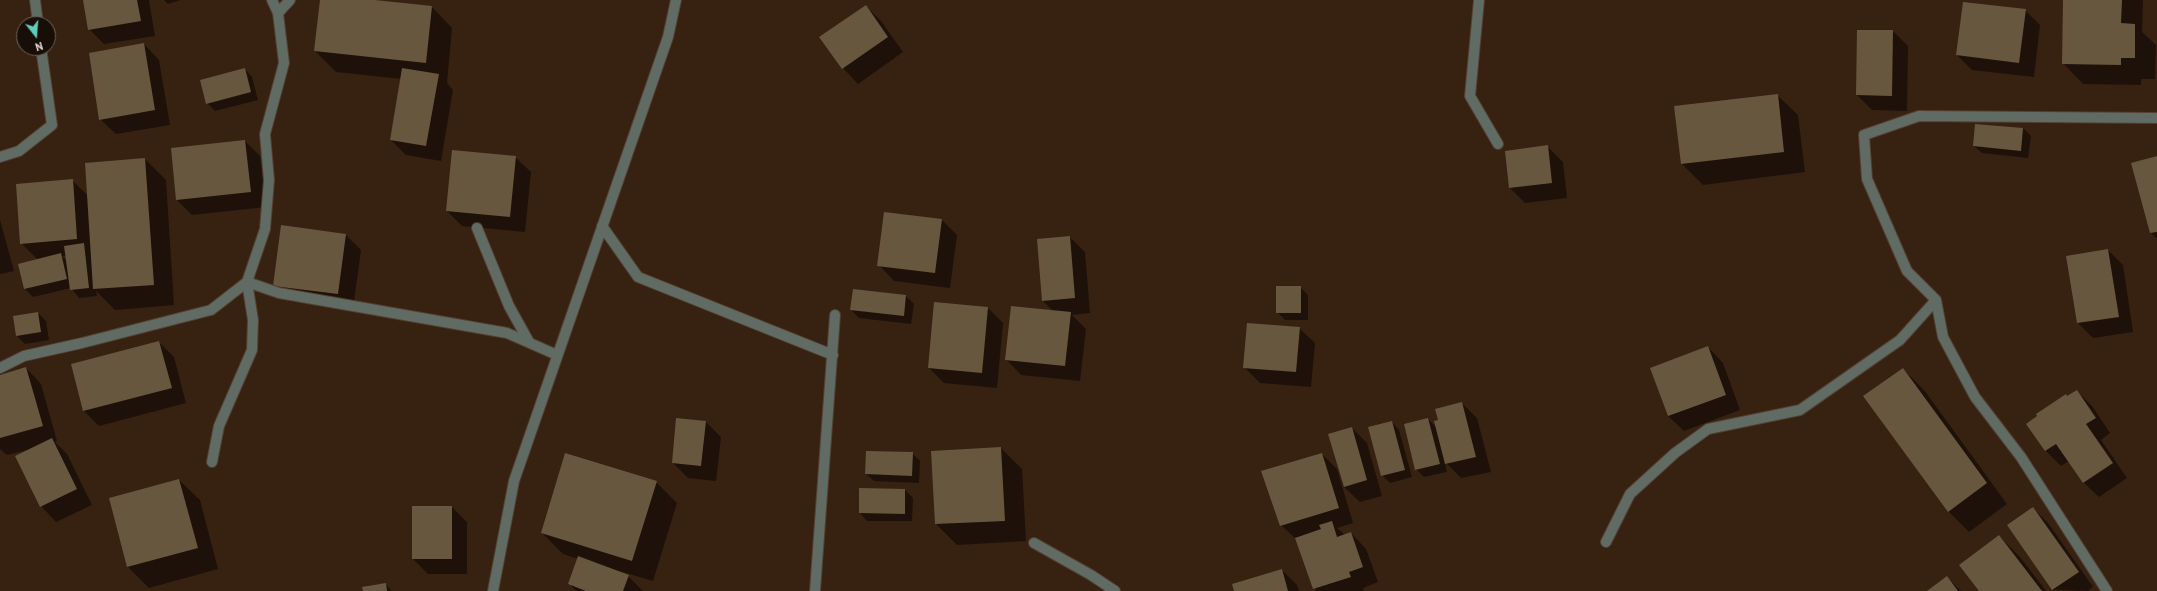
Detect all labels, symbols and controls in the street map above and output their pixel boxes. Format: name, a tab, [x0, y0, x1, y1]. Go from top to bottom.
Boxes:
north arrow	[16, 16, 56, 56]
text: N	[34, 39, 45, 54]

